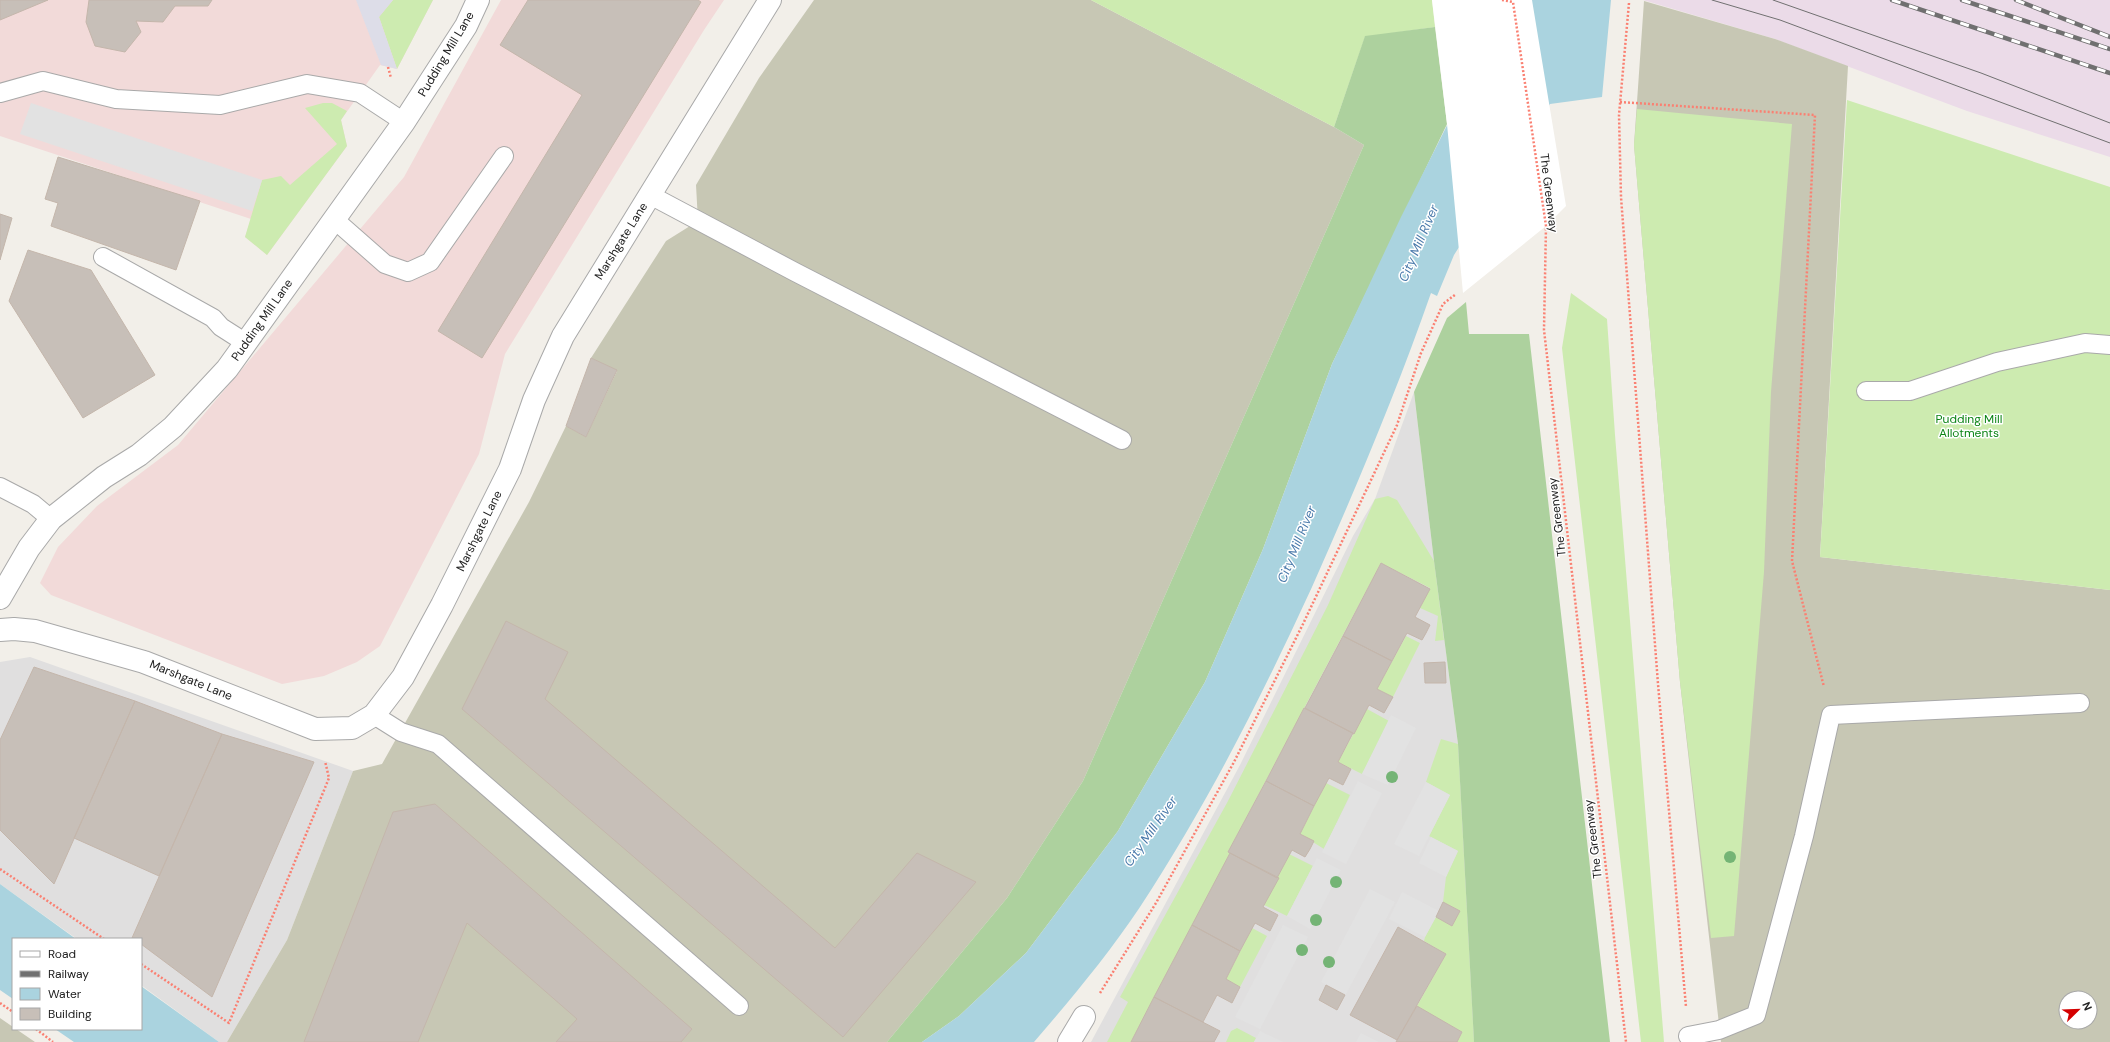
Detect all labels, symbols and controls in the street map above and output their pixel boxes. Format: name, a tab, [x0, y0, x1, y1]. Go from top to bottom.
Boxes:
street label: Pudding Mill Lane	[414, 8, 478, 100]
street label: The Greenway	[1536, 153, 1562, 234]
street label: Marshgate Lane	[591, 199, 651, 283]
water label: City Mill River	[1395, 201, 1443, 284]
street label: Pudding Mill Lane	[228, 276, 296, 364]
park label: Pudding Mill Allotments	[1936, 411, 2002, 441]
street label: The Greenway	[1544, 476, 1570, 557]
street label: Marshgate Lane	[452, 488, 506, 574]
water label: City Mill River	[1273, 502, 1320, 585]
street label: Marshgate Lane	[147, 656, 235, 704]
water label: City Mill River	[1120, 792, 1182, 870]
street label: The Greenway	[1580, 798, 1606, 879]
legend	[12, 938, 142, 1030]
text: Road	[48, 946, 76, 962]
text: Railway	[48, 966, 89, 982]
text: Water	[48, 986, 82, 1002]
north arrow	[2058, 990, 2098, 1030]
text: N	[2079, 1000, 2095, 1013]
text: Building	[48, 1006, 92, 1022]

